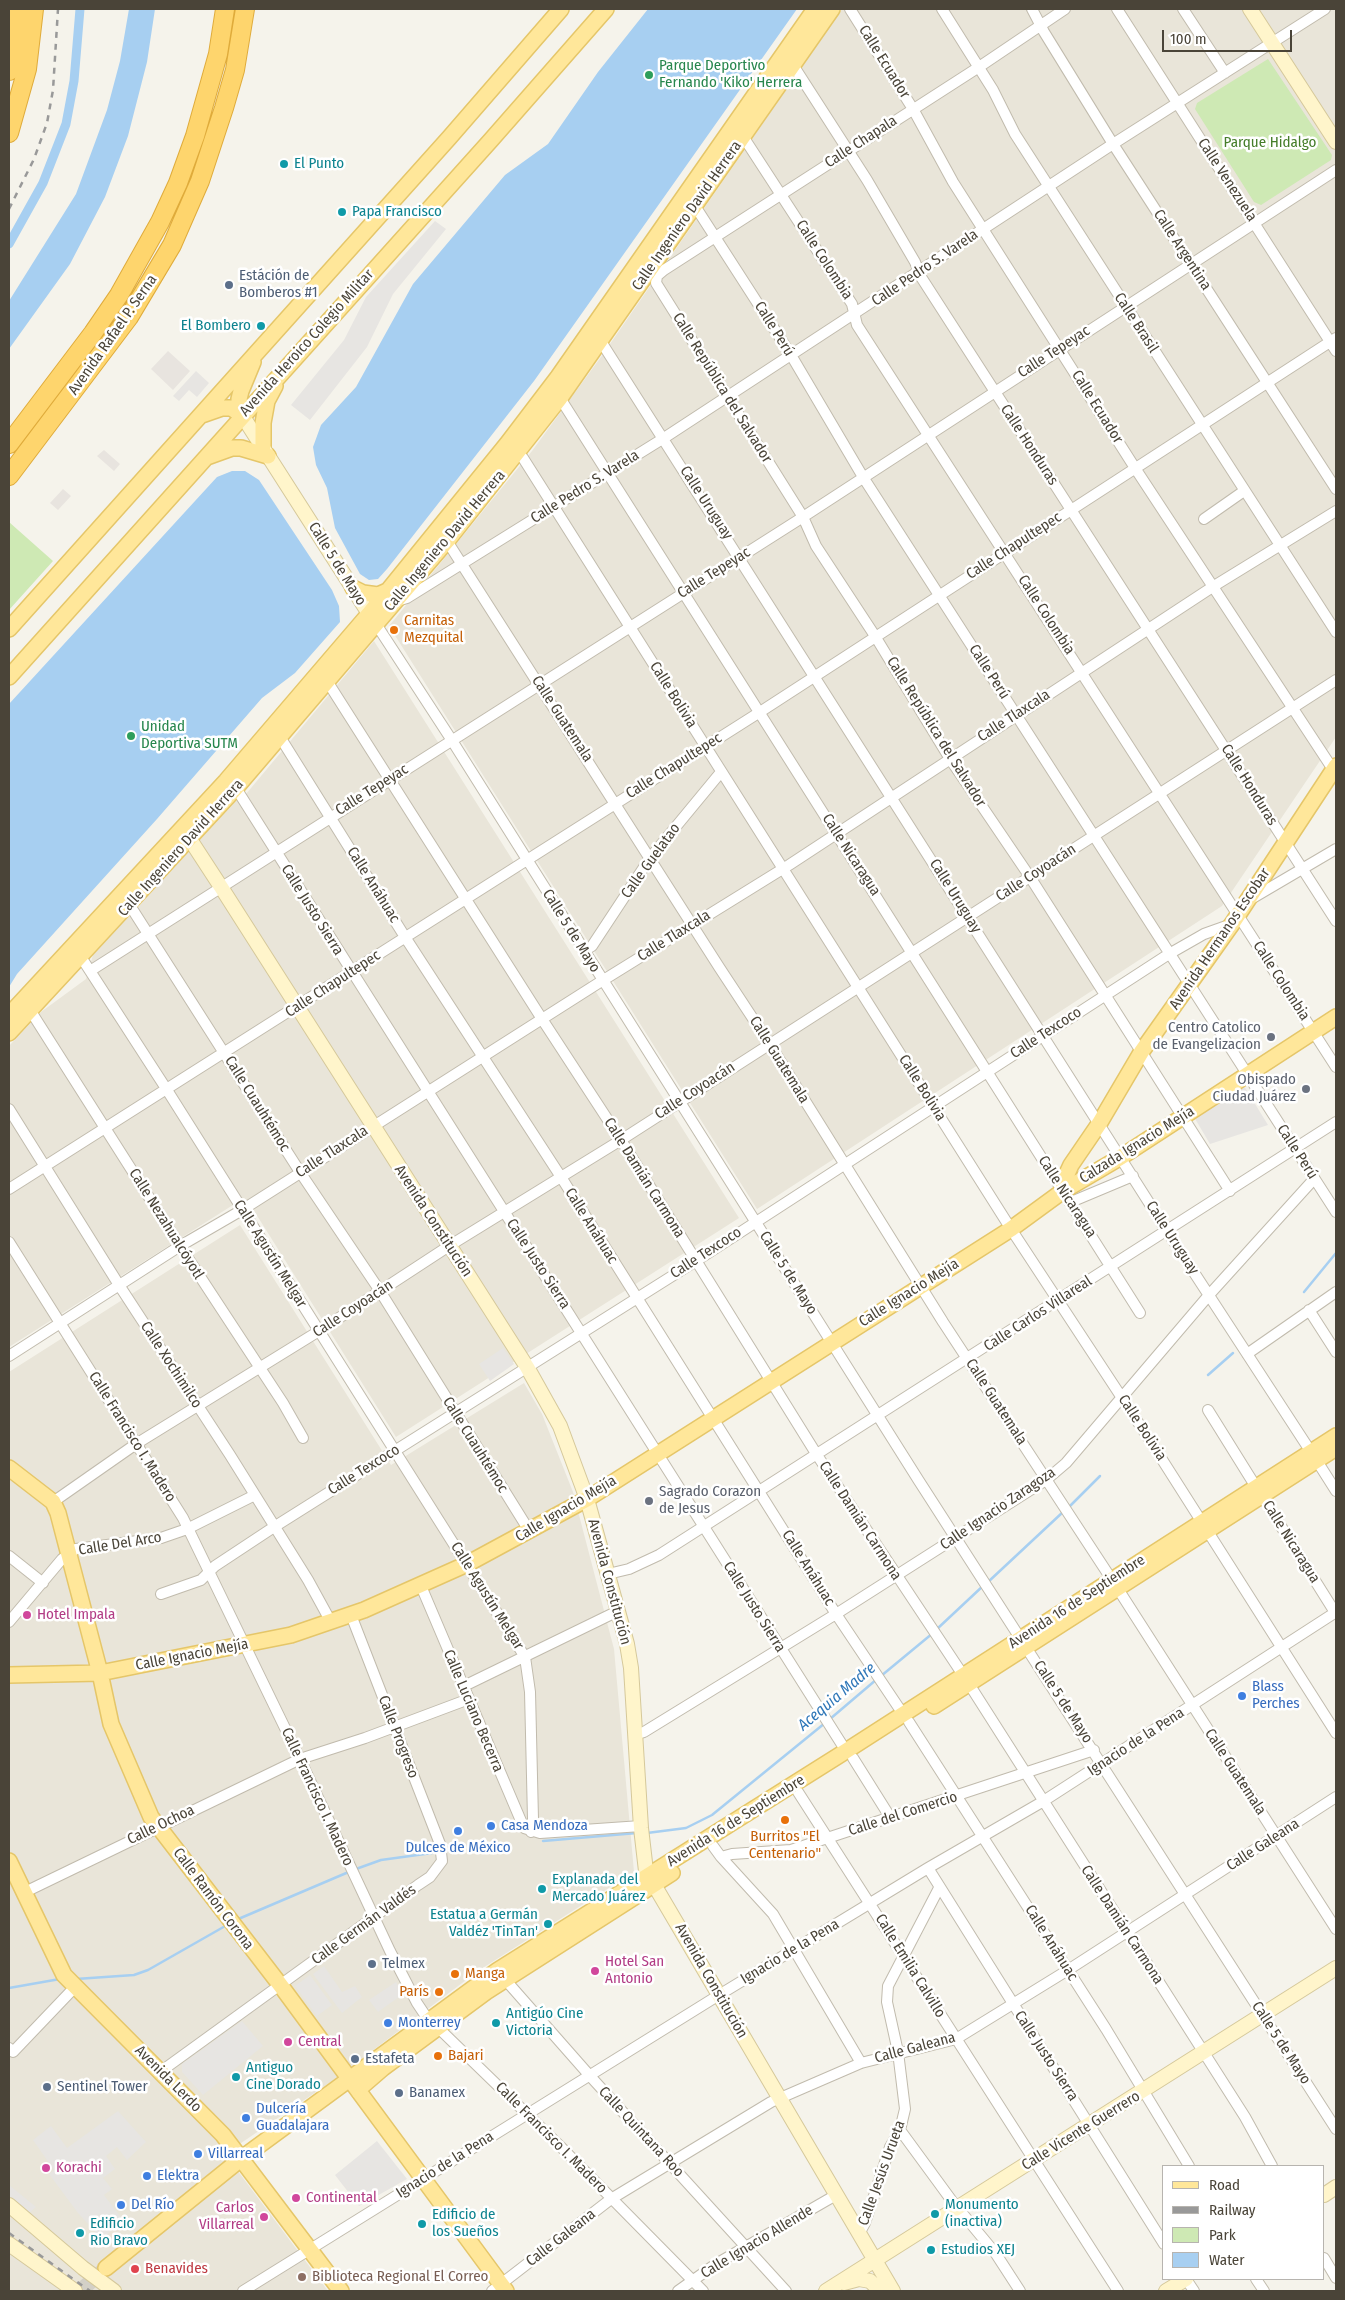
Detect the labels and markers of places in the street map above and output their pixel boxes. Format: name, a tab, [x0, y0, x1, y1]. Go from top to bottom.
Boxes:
place label: Parque Deportivo Fernando 'Kiko' Herrera	[659, 57, 802, 92]
marker: Parque Deportivo Fernando 'Kiko' Herrera	[643, 69, 655, 81]
place label: El Punto	[294, 155, 344, 173]
marker: El Punto	[278, 158, 290, 170]
place label: Papa Francisco	[352, 203, 442, 221]
marker: Papa Francisco	[336, 206, 348, 218]
place label: Estáción de Bomberos #1	[239, 267, 318, 302]
marker: Estáción de Bomberos #1	[223, 279, 235, 291]
place label: El Bombero	[181, 317, 251, 335]
marker: El Bombero	[255, 320, 267, 332]
place label: Carnitas Mezquital	[404, 612, 463, 647]
marker: Carnitas Mezquital	[388, 624, 400, 636]
place label: Unidad Deportiva SUTM	[141, 718, 238, 753]
marker: Unidad Deportiva SUTM	[125, 730, 137, 742]
place label: Centro Catolico de Evangelizacion	[1153, 1019, 1261, 1054]
marker: Centro Catolico de Evangelizacion	[1265, 1031, 1277, 1043]
place label: Obispado Ciudad Juárez	[1212, 1071, 1296, 1106]
marker: Obispado Ciudad Juárez	[1300, 1083, 1312, 1095]
place label: Sagrado Corazon de Jesus	[659, 1483, 761, 1518]
marker: Sagrado Corazon de Jesus	[643, 1495, 655, 1507]
place label: Hotel Impala	[37, 1606, 115, 1624]
marker: Hotel Impala	[21, 1609, 33, 1621]
place label: Blass Perches	[1252, 1678, 1300, 1713]
marker: Blass Perches	[1236, 1690, 1248, 1702]
marker: Burritos "El Centenario"	[779, 1814, 791, 1826]
place label: Casa Mendoza	[501, 1817, 588, 1835]
marker: Casa Mendoza	[485, 1820, 497, 1832]
marker: Dulces de México	[452, 1825, 464, 1837]
place label: Burritos "El Centenario"	[749, 1828, 821, 1863]
place label: Dulces de México	[405, 1839, 511, 1857]
place label: Explanada del Mercado Juárez	[552, 1871, 645, 1906]
marker: Explanada del Mercado Juárez	[536, 1883, 548, 1895]
place label: Estatua a Germán Valdéz 'TinTan'	[430, 1906, 538, 1941]
marker: Estatua a Germán Valdéz 'TinTan'	[542, 1918, 554, 1930]
place label: Hotel San Antonio	[605, 1953, 664, 1988]
place label: Telmex	[382, 1955, 425, 1973]
marker: Telmex	[366, 1958, 378, 1970]
place label: Manga	[465, 1965, 505, 1983]
marker: Hotel San Antonio	[589, 1965, 601, 1977]
marker: Manga	[449, 1968, 461, 1980]
place label: París	[399, 1983, 429, 2001]
marker: París	[433, 1986, 445, 1998]
place label: Antigúo Cine Victoria	[506, 2005, 583, 2040]
place label: Monterrey	[398, 2014, 461, 2032]
marker: Monterrey	[382, 2017, 394, 2029]
marker: Antigúo Cine Victoria	[490, 2017, 502, 2029]
place label: Central	[298, 2033, 341, 2051]
marker: Central	[282, 2036, 294, 2048]
place label: Bajari	[448, 2047, 484, 2065]
place label: Estafeta	[365, 2050, 415, 2068]
marker: Bajari	[432, 2050, 444, 2062]
marker: Estafeta	[349, 2053, 361, 2065]
place label: Antiguo Cine Dorado	[246, 2059, 321, 2094]
marker: Antiguo Cine Dorado	[230, 2071, 242, 2083]
place label: Sentinel Tower	[57, 2078, 148, 2096]
marker: Sentinel Tower	[41, 2081, 53, 2093]
place label: Banamex	[409, 2084, 465, 2102]
marker: Banamex	[393, 2087, 405, 2099]
place label: Dulcería Guadalajara	[256, 2100, 329, 2135]
marker: Dulcería Guadalajara	[240, 2112, 252, 2124]
place label: Villarreal	[208, 2145, 263, 2163]
marker: Villarreal	[192, 2148, 204, 2160]
place label: Korachi	[56, 2159, 102, 2177]
marker: Korachi	[40, 2162, 52, 2174]
place label: Elektra	[157, 2167, 199, 2185]
marker: Elektra	[141, 2170, 153, 2182]
place label: Continental	[306, 2189, 377, 2207]
marker: Continental	[290, 2192, 302, 2204]
place label: Del Río	[131, 2196, 174, 2214]
place label: Monumento (inactiva)	[945, 2196, 1019, 2231]
marker: Del Río	[115, 2199, 127, 2211]
place label: Carlos Villarreal	[199, 2199, 254, 2234]
place label: Edificio de los Sueños	[432, 2206, 499, 2241]
marker: Monumento (inactiva)	[929, 2208, 941, 2220]
marker: Carlos Villarreal	[258, 2211, 270, 2223]
place label: Edificio Rio Bravo	[90, 2215, 148, 2250]
marker: Edificio de los Sueños	[416, 2218, 428, 2230]
marker: Edificio Rio Bravo	[74, 2227, 86, 2239]
place label: Estudios XEJ	[941, 2241, 1015, 2259]
marker: Estudios XEJ	[925, 2244, 937, 2256]
place label: Benavides	[145, 2260, 208, 2278]
marker: Benavides	[129, 2263, 141, 2275]
place label: Biblioteca Regional El Correo	[312, 2268, 488, 2286]
marker: Biblioteca Regional El Correo	[296, 2271, 308, 2283]

